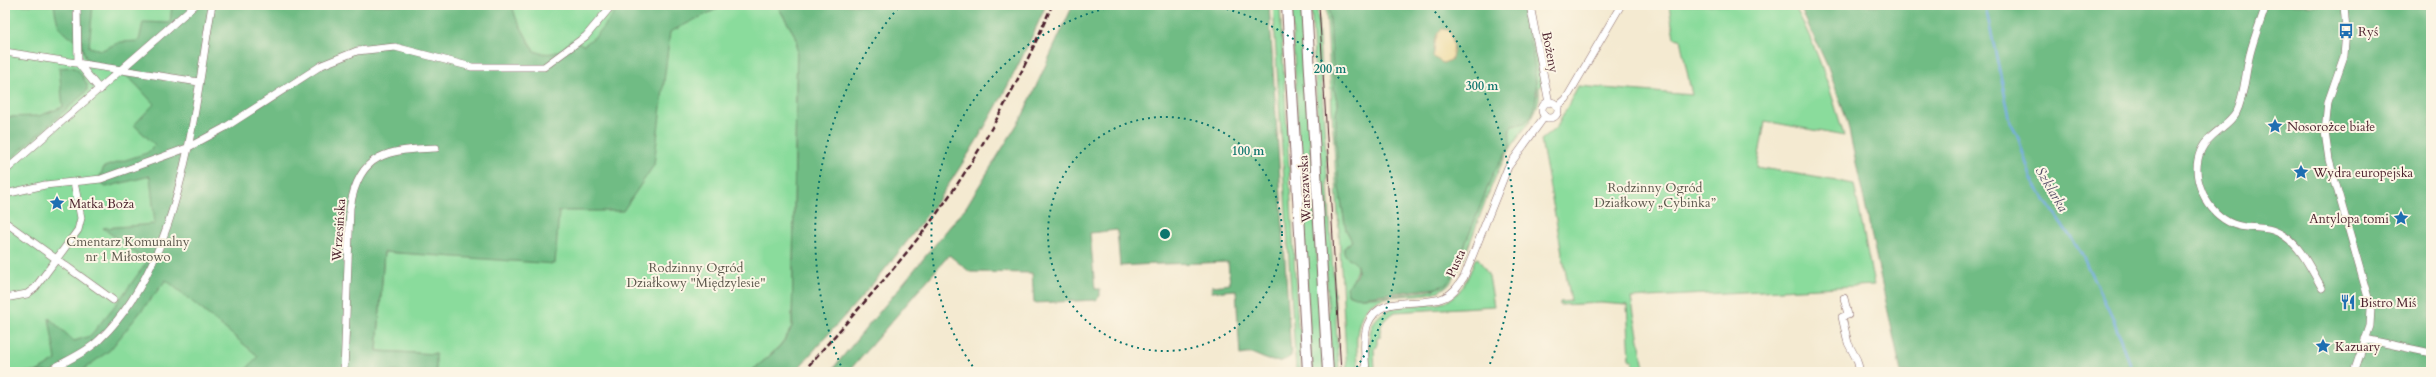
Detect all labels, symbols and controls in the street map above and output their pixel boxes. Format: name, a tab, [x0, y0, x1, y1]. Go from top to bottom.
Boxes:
bus stop icon: Ryś	[2337, 22, 2355, 40]
place label: Ryś	[2358, 23, 2378, 41]
street label: Bożeny	[1537, 30, 1563, 75]
text: 200 m	[1314, 61, 1347, 77]
text: 300 m	[1466, 78, 1499, 94]
place icon: Nosorożce białe	[2266, 117, 2284, 135]
place label: Nosorożce białe	[2287, 118, 2375, 136]
text: 100 m	[1232, 143, 1265, 159]
street label: Warszawska	[1294, 154, 1316, 224]
water label: Szklarka	[2031, 163, 2072, 215]
place icon: Wydra europejska	[2292, 163, 2310, 181]
place label: Wydra europejska	[2312, 164, 2414, 182]
park label: Rodzinny Ogród Działkowy „Cybinka”	[1594, 179, 1716, 212]
place icon: Matka Boża	[48, 194, 66, 212]
place label: Matka Boża	[69, 195, 135, 213]
street label: Wrzesińska	[328, 198, 350, 263]
place icon: Antylopa tomi	[2392, 209, 2410, 227]
place label: Antylopa tomi	[2309, 210, 2389, 228]
centre of rings	[1158, 227, 1172, 241]
park label: Cmentarz Komunalny nr 1 Miłostowo	[66, 233, 190, 266]
street label: Pusta	[1442, 246, 1470, 280]
park label: Rodzinny Ogród Działkowy "Międzylesie"	[626, 259, 766, 292]
restaurant icon: Bistro Miś	[2339, 293, 2357, 311]
place label: Bistro Miś	[2360, 294, 2416, 312]
place icon: Kazuary	[2314, 337, 2332, 355]
place label: Kazuary	[2335, 338, 2381, 356]

